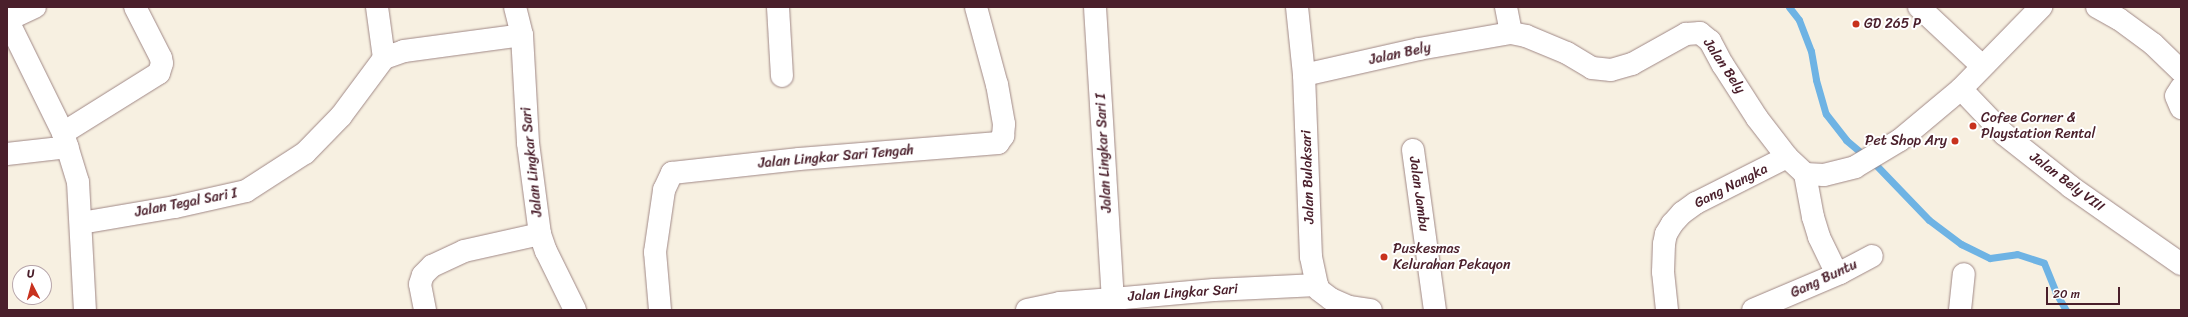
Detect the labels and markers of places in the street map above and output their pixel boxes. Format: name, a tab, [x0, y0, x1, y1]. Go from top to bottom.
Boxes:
place label: GD 265 P	[1864, 16, 1921, 32]
marker: GD 265 P	[1851, 19, 1861, 29]
place label: Cofee Corner & Playstation Rental	[1981, 110, 2095, 142]
marker: Cofee Corner & Playstation Rental	[1968, 121, 1978, 131]
place label: Pet Shop Ary	[1865, 133, 1947, 149]
marker: Pet Shop Ary	[1950, 136, 1960, 146]
place label: Puskesmas Kelurahan Pekayon	[1393, 241, 1510, 274]
marker: Puskesmas Kelurahan Pekayon	[1378, 251, 1390, 263]

